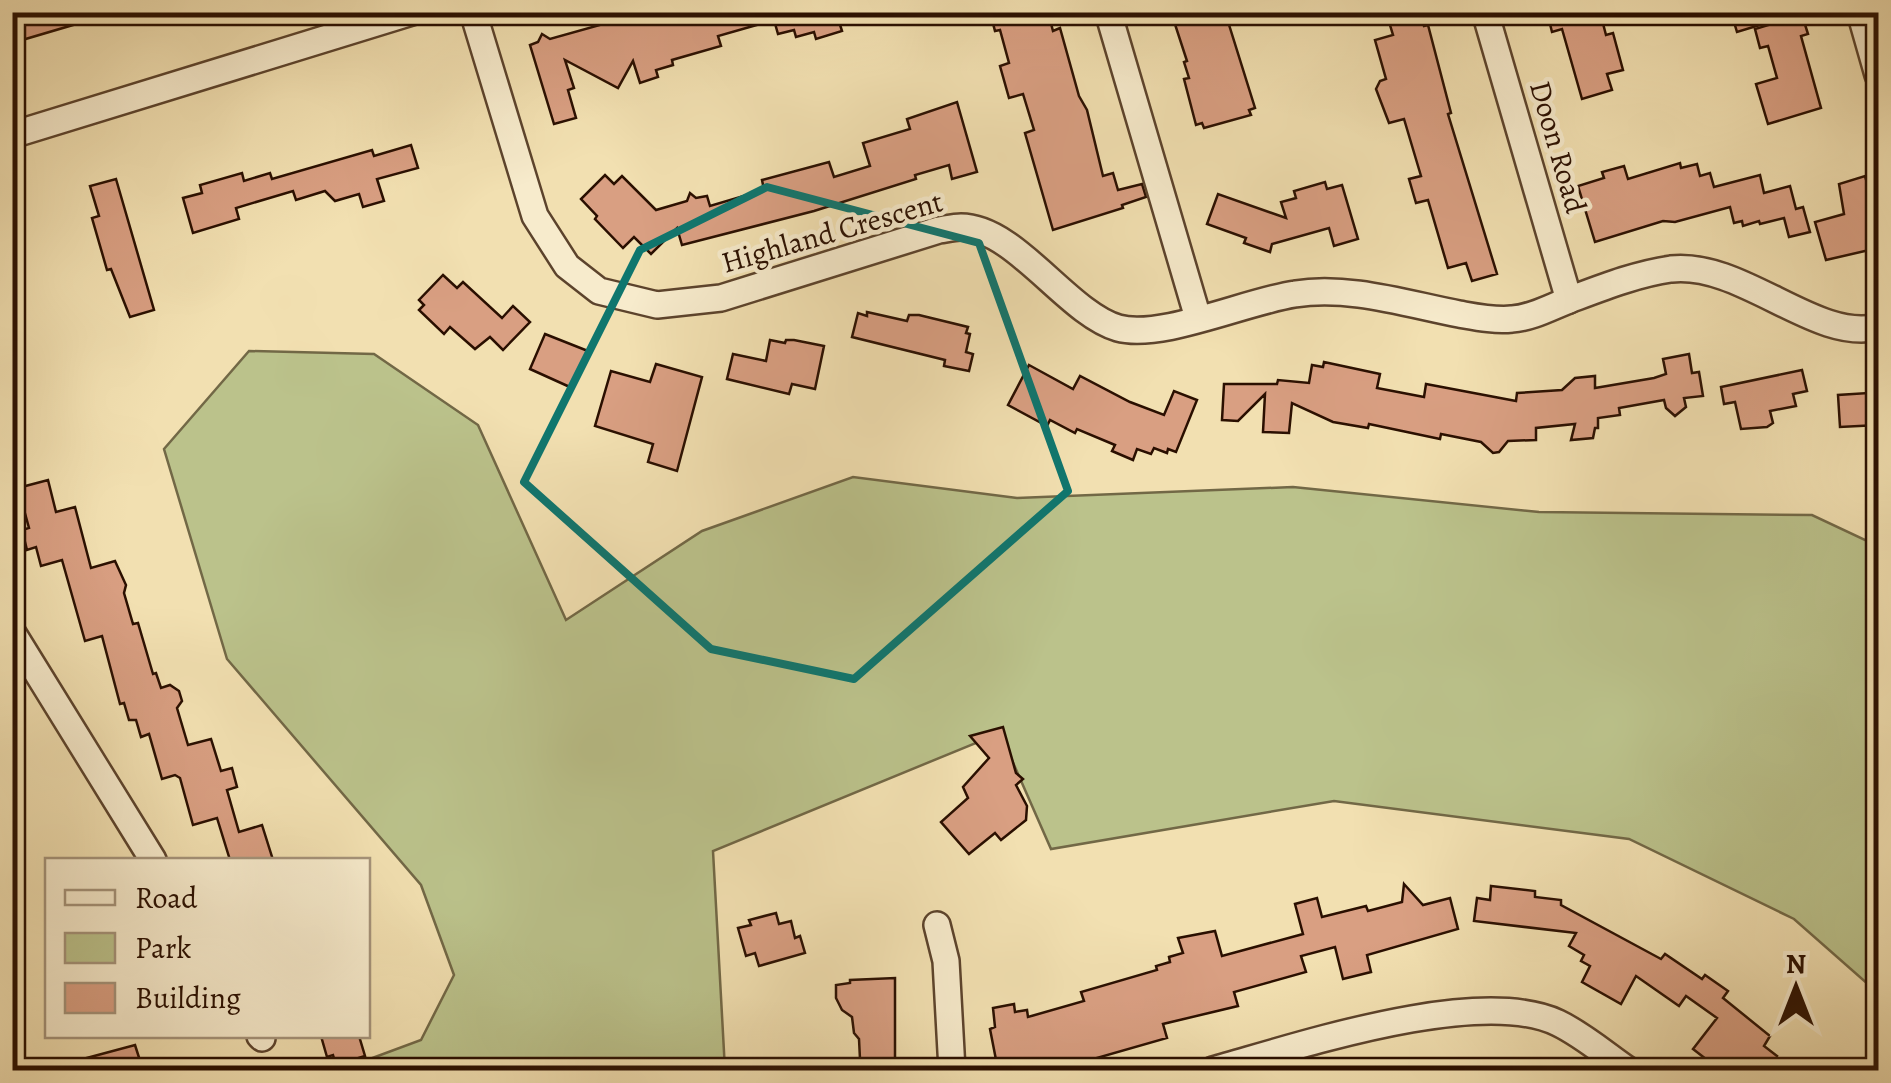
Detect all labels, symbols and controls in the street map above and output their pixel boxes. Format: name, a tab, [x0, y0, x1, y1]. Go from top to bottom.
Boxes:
street label: Doon Road	[1520, 76, 1596, 219]
street label: Highland Crescent	[717, 181, 947, 283]
legend	[45, 858, 370, 1038]
text: Road	[135, 878, 198, 918]
text: Park	[135, 928, 191, 968]
north arrow	[1746, 938, 1846, 1038]
text: N	[1786, 945, 1806, 983]
text: Building	[135, 978, 241, 1018]

